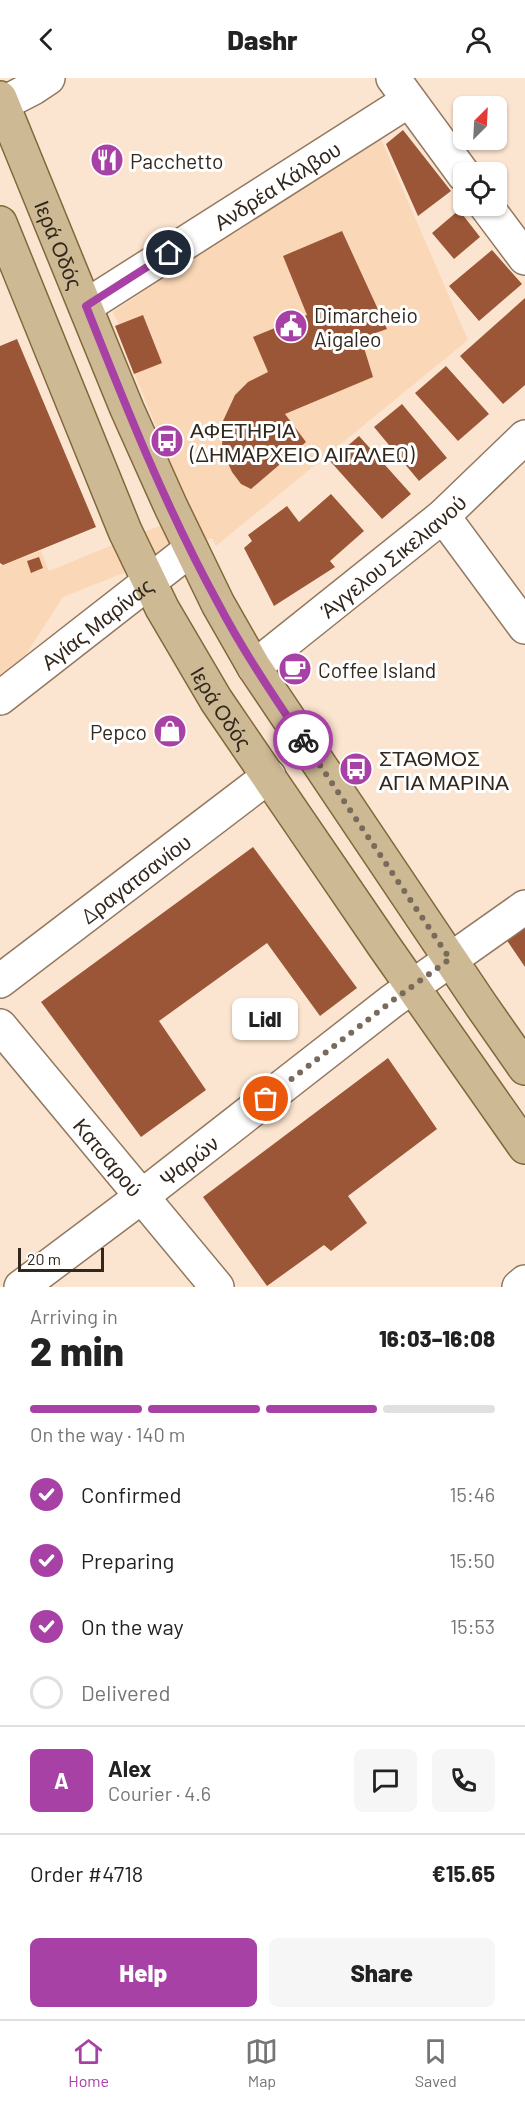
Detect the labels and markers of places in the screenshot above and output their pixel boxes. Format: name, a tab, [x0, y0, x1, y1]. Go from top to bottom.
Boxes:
restaurant icon: Pacchetto	[89, 142, 125, 178]
place label: Pacchetto	[130, 148, 224, 173]
pin	[143, 227, 194, 278]
place label: Dimarcheio Aigaleo	[314, 302, 418, 351]
public building icon: Dimarcheio Aigaleo	[273, 308, 309, 344]
place label: ΑΦΕΤΗΡΙΑ (ΔΗΜΑΡΧΕΙΟ ΑΙΓΑΛΕΩ)	[189, 417, 415, 466]
bus stop icon: ΑΦΕΤΗΡΙΑ (ΔΗΜΑΡΧΕΙΟ ΑΙΓΑΛΕΩ)	[149, 423, 185, 459]
cafe icon: Coffee Island	[277, 651, 313, 687]
place label: Coffee Island	[318, 657, 436, 682]
shop icon: Pepco	[152, 713, 188, 749]
place label: Pepco	[90, 719, 147, 744]
place label: ΣΤΑΘΜΟΣ ΑΓΙΑ ΜΑΡΙΝΑ	[379, 745, 509, 794]
bus stop icon: ΣΤΑΘΜΟΣ ΑΓΙΑ ΜΑΡΙΝΑ	[338, 751, 374, 787]
callout: Lidl	[233, 997, 299, 1039]
pin	[240, 1073, 291, 1124]

